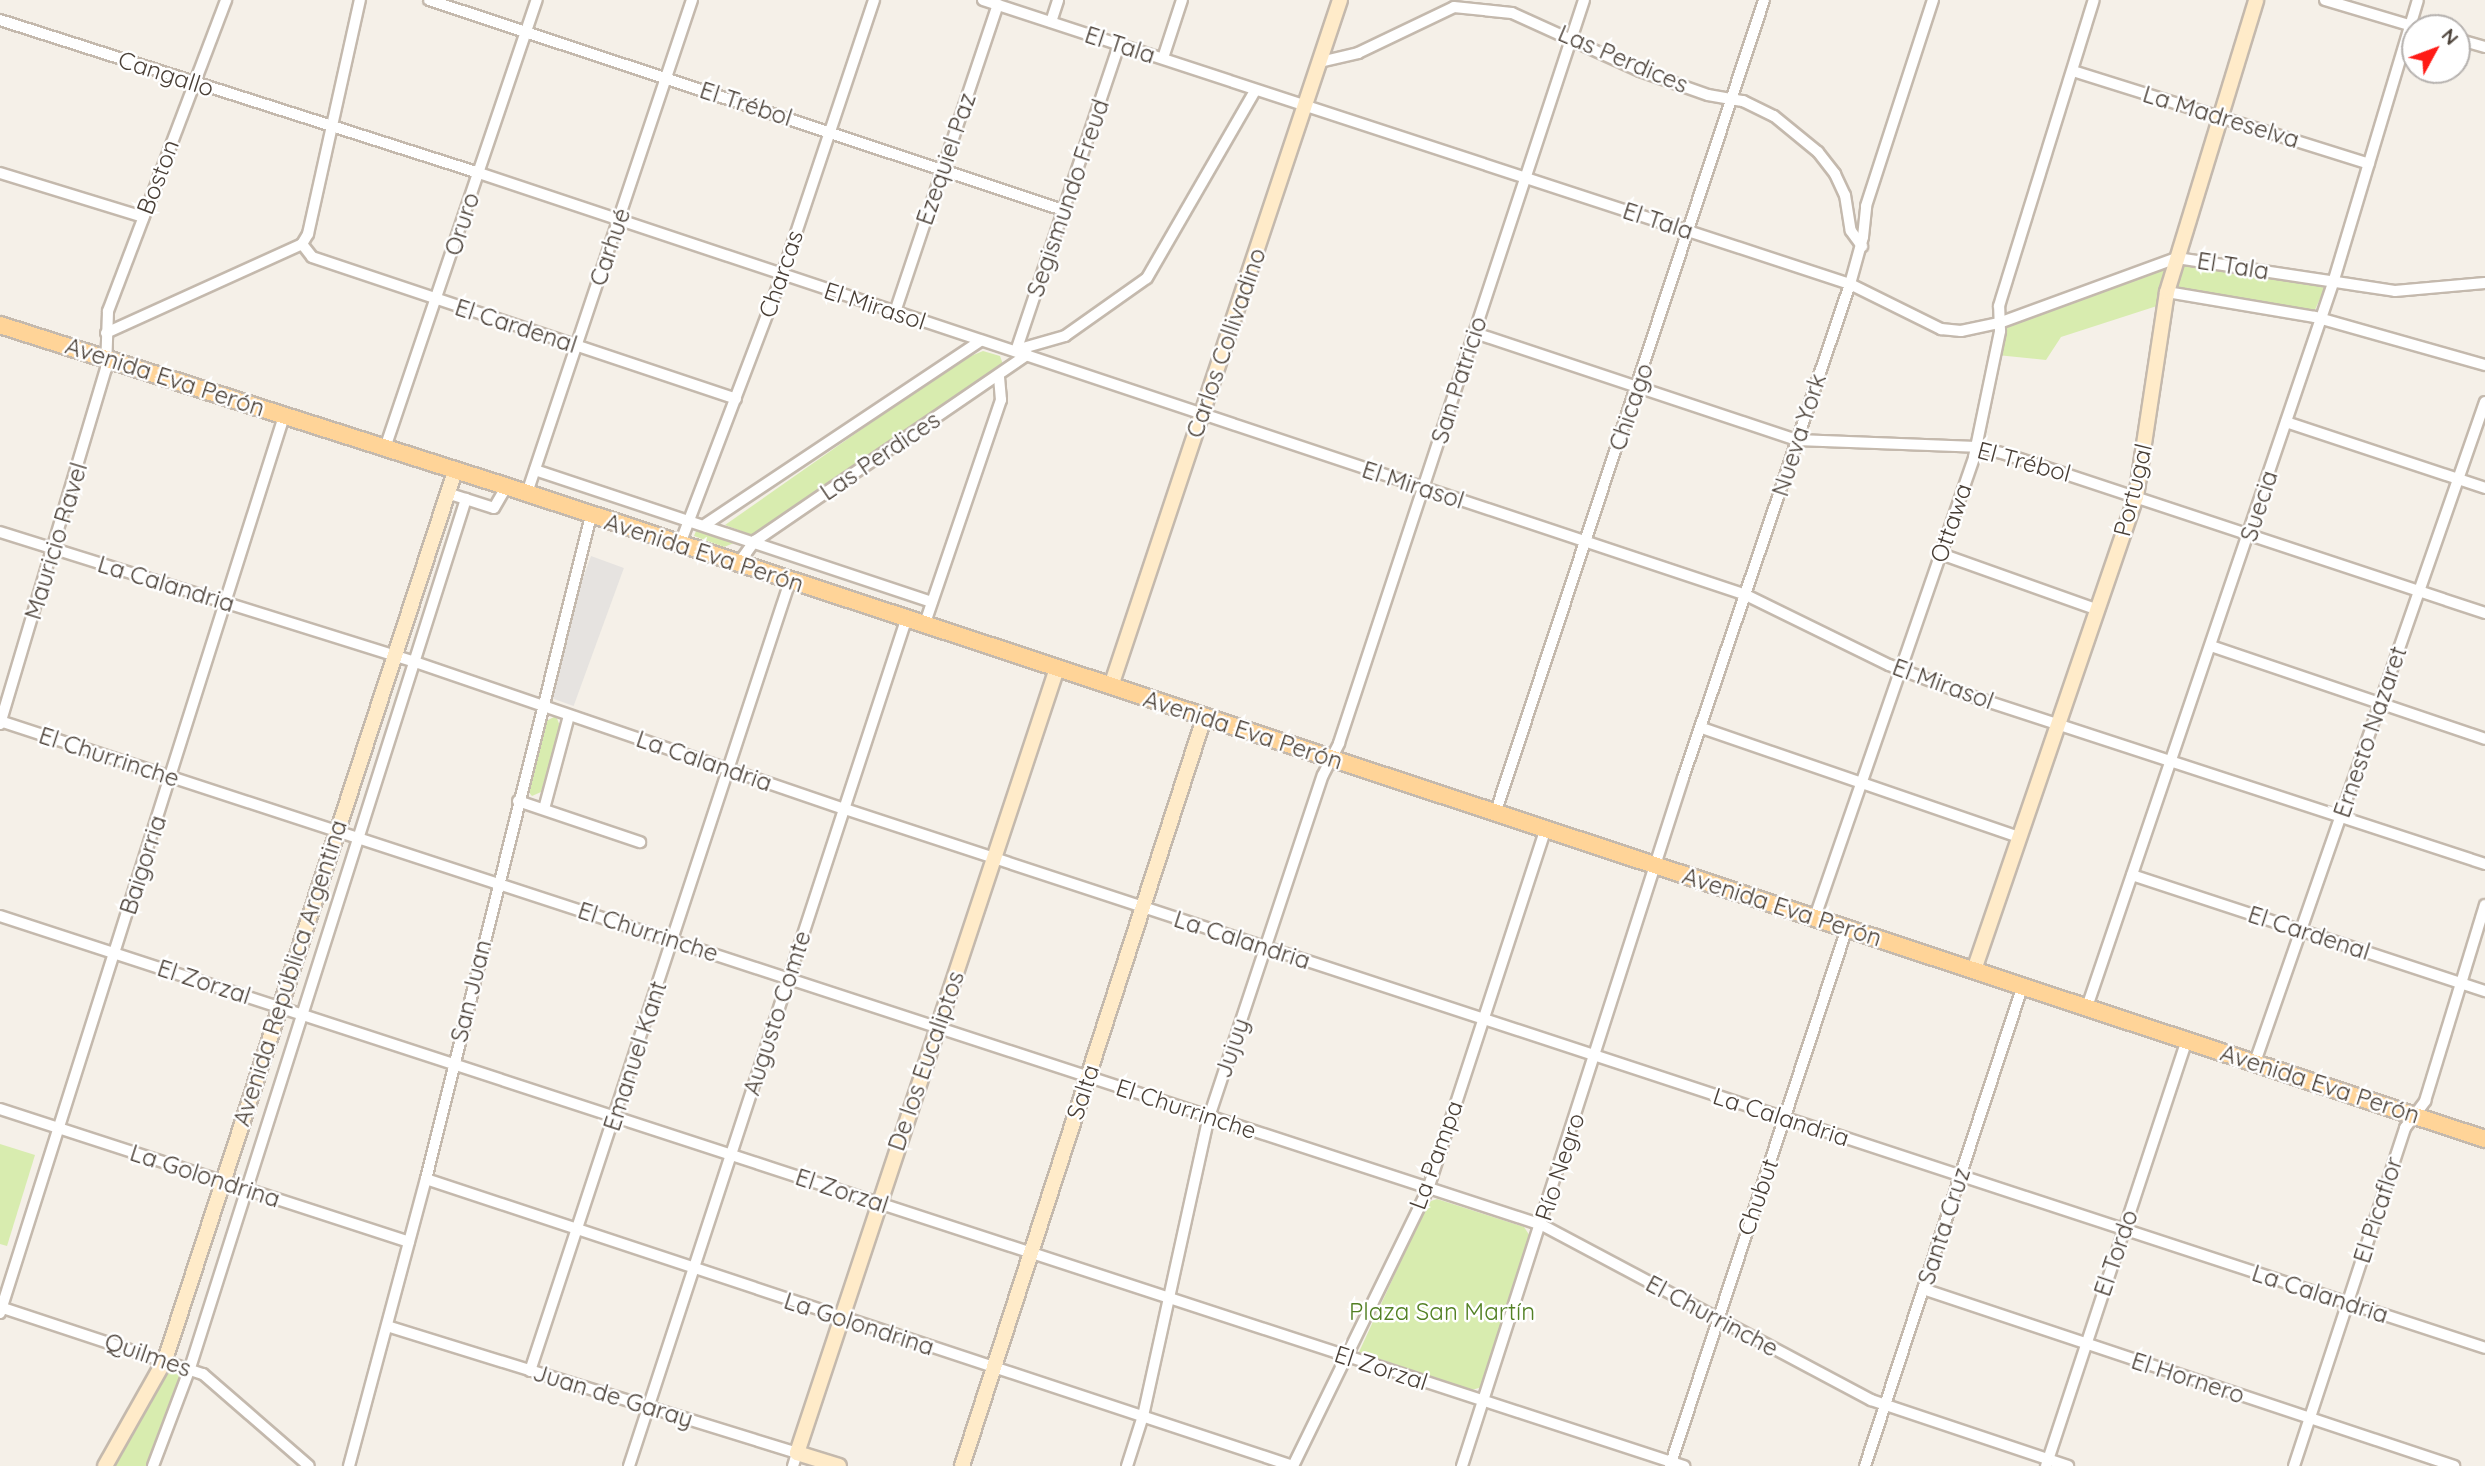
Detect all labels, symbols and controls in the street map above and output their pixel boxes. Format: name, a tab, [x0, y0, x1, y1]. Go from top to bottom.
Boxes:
north arrow	[2401, 14, 2471, 84]
street label: Las Perdices	[1554, 19, 1692, 99]
street label: El Tala	[1081, 20, 1159, 70]
text: N	[2437, 23, 2464, 50]
street label: Cangallo	[115, 45, 217, 103]
street label: El Trébol	[696, 76, 796, 132]
street label: La Madreselva	[2139, 80, 2303, 154]
street label: Ezequiel Paz	[910, 89, 982, 229]
street label: Segismundo Freud	[1021, 95, 1115, 301]
street label: Boston	[131, 136, 185, 218]
street label: Oruro	[438, 189, 486, 259]
street label: El Tala	[1619, 196, 1697, 246]
street label: Carhué	[583, 204, 637, 290]
street label: Charcas	[753, 226, 809, 322]
street label: Carlos Collivadino	[1180, 244, 1272, 442]
street label: El Tala	[2195, 246, 2271, 286]
street label: El Mirasol	[820, 276, 930, 336]
street label: El Cardenal	[451, 293, 581, 359]
street label: San Patricio	[1425, 313, 1493, 447]
street label: Avenida Eva Perón	[62, 331, 268, 423]
street label: Chicago	[1603, 360, 1659, 454]
street label: Nueva York	[1766, 370, 1832, 500]
street label: Las Perdices	[815, 405, 945, 507]
street label: El Trébol	[1974, 436, 2074, 488]
street label: Portugal	[2108, 441, 2158, 539]
street label: El Mirasol	[1358, 455, 1468, 515]
street label: Mauricio Ravel	[18, 459, 94, 623]
street label: Suecia	[2234, 467, 2284, 545]
street label: Ottawa	[1924, 480, 1978, 566]
street label: Avenida Eva Perón	[601, 507, 807, 599]
street label: La Calandria	[94, 550, 238, 618]
street label: Ernesto Nazaret	[2327, 643, 2413, 821]
street label: El Mirasol	[1889, 652, 1997, 716]
street label: Avenida Eva Perón	[1140, 684, 1346, 776]
street label: El Churrinche	[35, 721, 183, 793]
street label: La Calandria	[632, 724, 776, 798]
street label: Baigorria	[113, 812, 173, 918]
street label: Avenida República Argentina	[227, 816, 353, 1130]
street label: Avenida Eva Perón	[1679, 861, 1885, 953]
street label: El Churrinche	[574, 896, 722, 968]
street label: El Cardenal	[2244, 900, 2374, 966]
street label: La Calandria	[1170, 904, 1314, 976]
street label: Augusto Comte	[737, 927, 817, 1099]
street label: San Juan	[444, 937, 498, 1045]
street label: El Zorzal	[154, 953, 254, 1011]
street label: De los Eucaliptos	[882, 967, 970, 1155]
street label: Emanuel Kant	[597, 977, 673, 1135]
street label: Jujuy	[1208, 1014, 1256, 1082]
street label: Avenida Eva Perón	[2217, 1038, 2423, 1130]
street label: Salta	[1061, 1061, 1105, 1123]
street label: El Churrinche	[1112, 1073, 1260, 1145]
street label: La Calandria	[1709, 1081, 1853, 1153]
street label: La Pampa	[1403, 1097, 1469, 1213]
street label: Río Negro	[1529, 1110, 1591, 1224]
street label: La Golondrina	[126, 1138, 284, 1214]
street label: El Picaflor	[2347, 1153, 2409, 1267]
street label: Chubut	[1731, 1155, 1785, 1239]
street label: El Zorzal	[792, 1162, 892, 1220]
street label: Santa Cruz	[1912, 1164, 1976, 1288]
street label: El Tordo	[2088, 1206, 2144, 1300]
street label: La Calandria	[2248, 1258, 2392, 1330]
street label: El Churrinche	[1641, 1269, 1783, 1363]
street label: La Golondrina	[780, 1286, 938, 1362]
park label: Plaza San Martín	[1349, 1298, 1535, 1326]
street label: Quilmes	[101, 1327, 195, 1383]
street label: El Zorzal	[1331, 1339, 1431, 1397]
street label: El Hornero	[2128, 1346, 2248, 1410]
street label: Juan de Garay	[530, 1358, 696, 1434]

